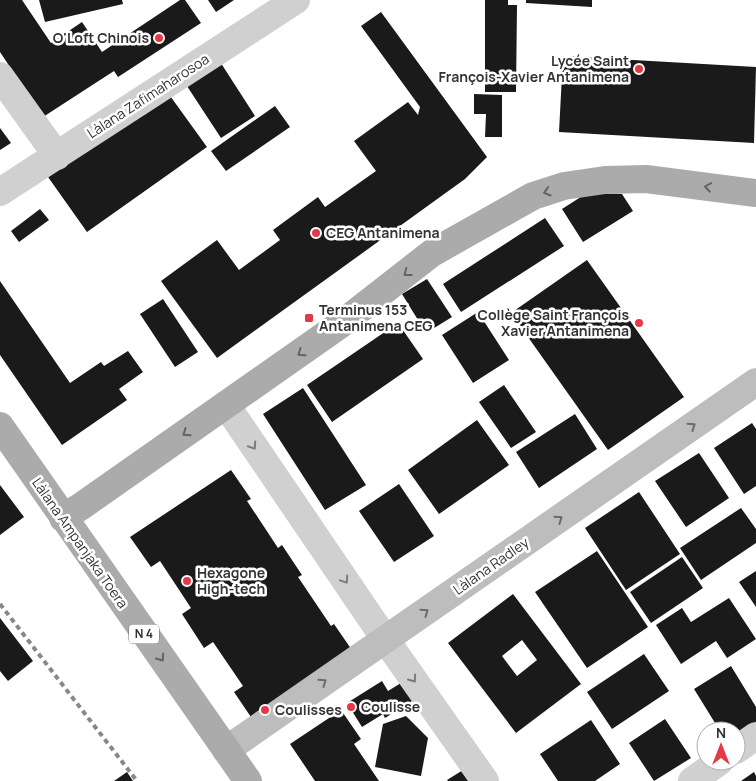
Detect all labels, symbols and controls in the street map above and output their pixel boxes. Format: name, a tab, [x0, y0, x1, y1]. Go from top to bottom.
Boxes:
place label: O'Loft Chinois	[53, 28, 149, 47]
marker: O'Loft Chinois	[153, 32, 165, 44]
street label: Làlana Zafimaharosoa	[83, 49, 212, 142]
place label: Lycée Saint François-Xavier Antanimena	[438, 51, 629, 86]
marker: Lycée Saint François-Xavier Antanimena	[633, 63, 645, 75]
one-way arrow	[703, 182, 711, 193]
one-way arrow	[543, 186, 552, 196]
place label: CEG Antanimena	[326, 223, 440, 242]
marker: CEG Antanimena	[310, 227, 322, 239]
one-way arrow	[404, 267, 413, 275]
place label: Terminus 153 Antanimena CEG	[319, 300, 433, 335]
place label: Collège Saint François Xavier Antanimena	[478, 305, 629, 340]
marker: Terminus 153 Antanimena CEG	[303, 312, 315, 324]
marker: Collège Saint François Xavier Antanimena	[633, 317, 645, 329]
one-way arrow	[298, 347, 307, 355]
one-way arrow	[686, 423, 696, 432]
one-way arrow	[182, 427, 192, 436]
one-way arrow	[247, 440, 256, 449]
street label: Làlana Ampanjaka Toera	[28, 474, 133, 612]
one-way arrow	[553, 516, 563, 525]
street label: Làlana Radley	[449, 532, 533, 599]
place label: Hexagone High-tech	[197, 563, 265, 598]
one-way arrow	[339, 574, 348, 584]
marker: Hexagone High-tech	[181, 575, 193, 587]
one-way arrow	[419, 609, 429, 618]
road number: N 4	[129, 624, 159, 644]
one-way arrow	[155, 652, 164, 662]
one-way arrow	[407, 673, 416, 683]
one-way arrow	[318, 679, 327, 688]
place label: Coulisse	[361, 697, 420, 716]
place label: Coulisses	[275, 700, 342, 719]
marker: Coulisse	[345, 701, 357, 713]
marker: Coulisses	[259, 704, 271, 716]
north arrow	[696, 721, 746, 771]
text: N	[716, 723, 726, 742]

